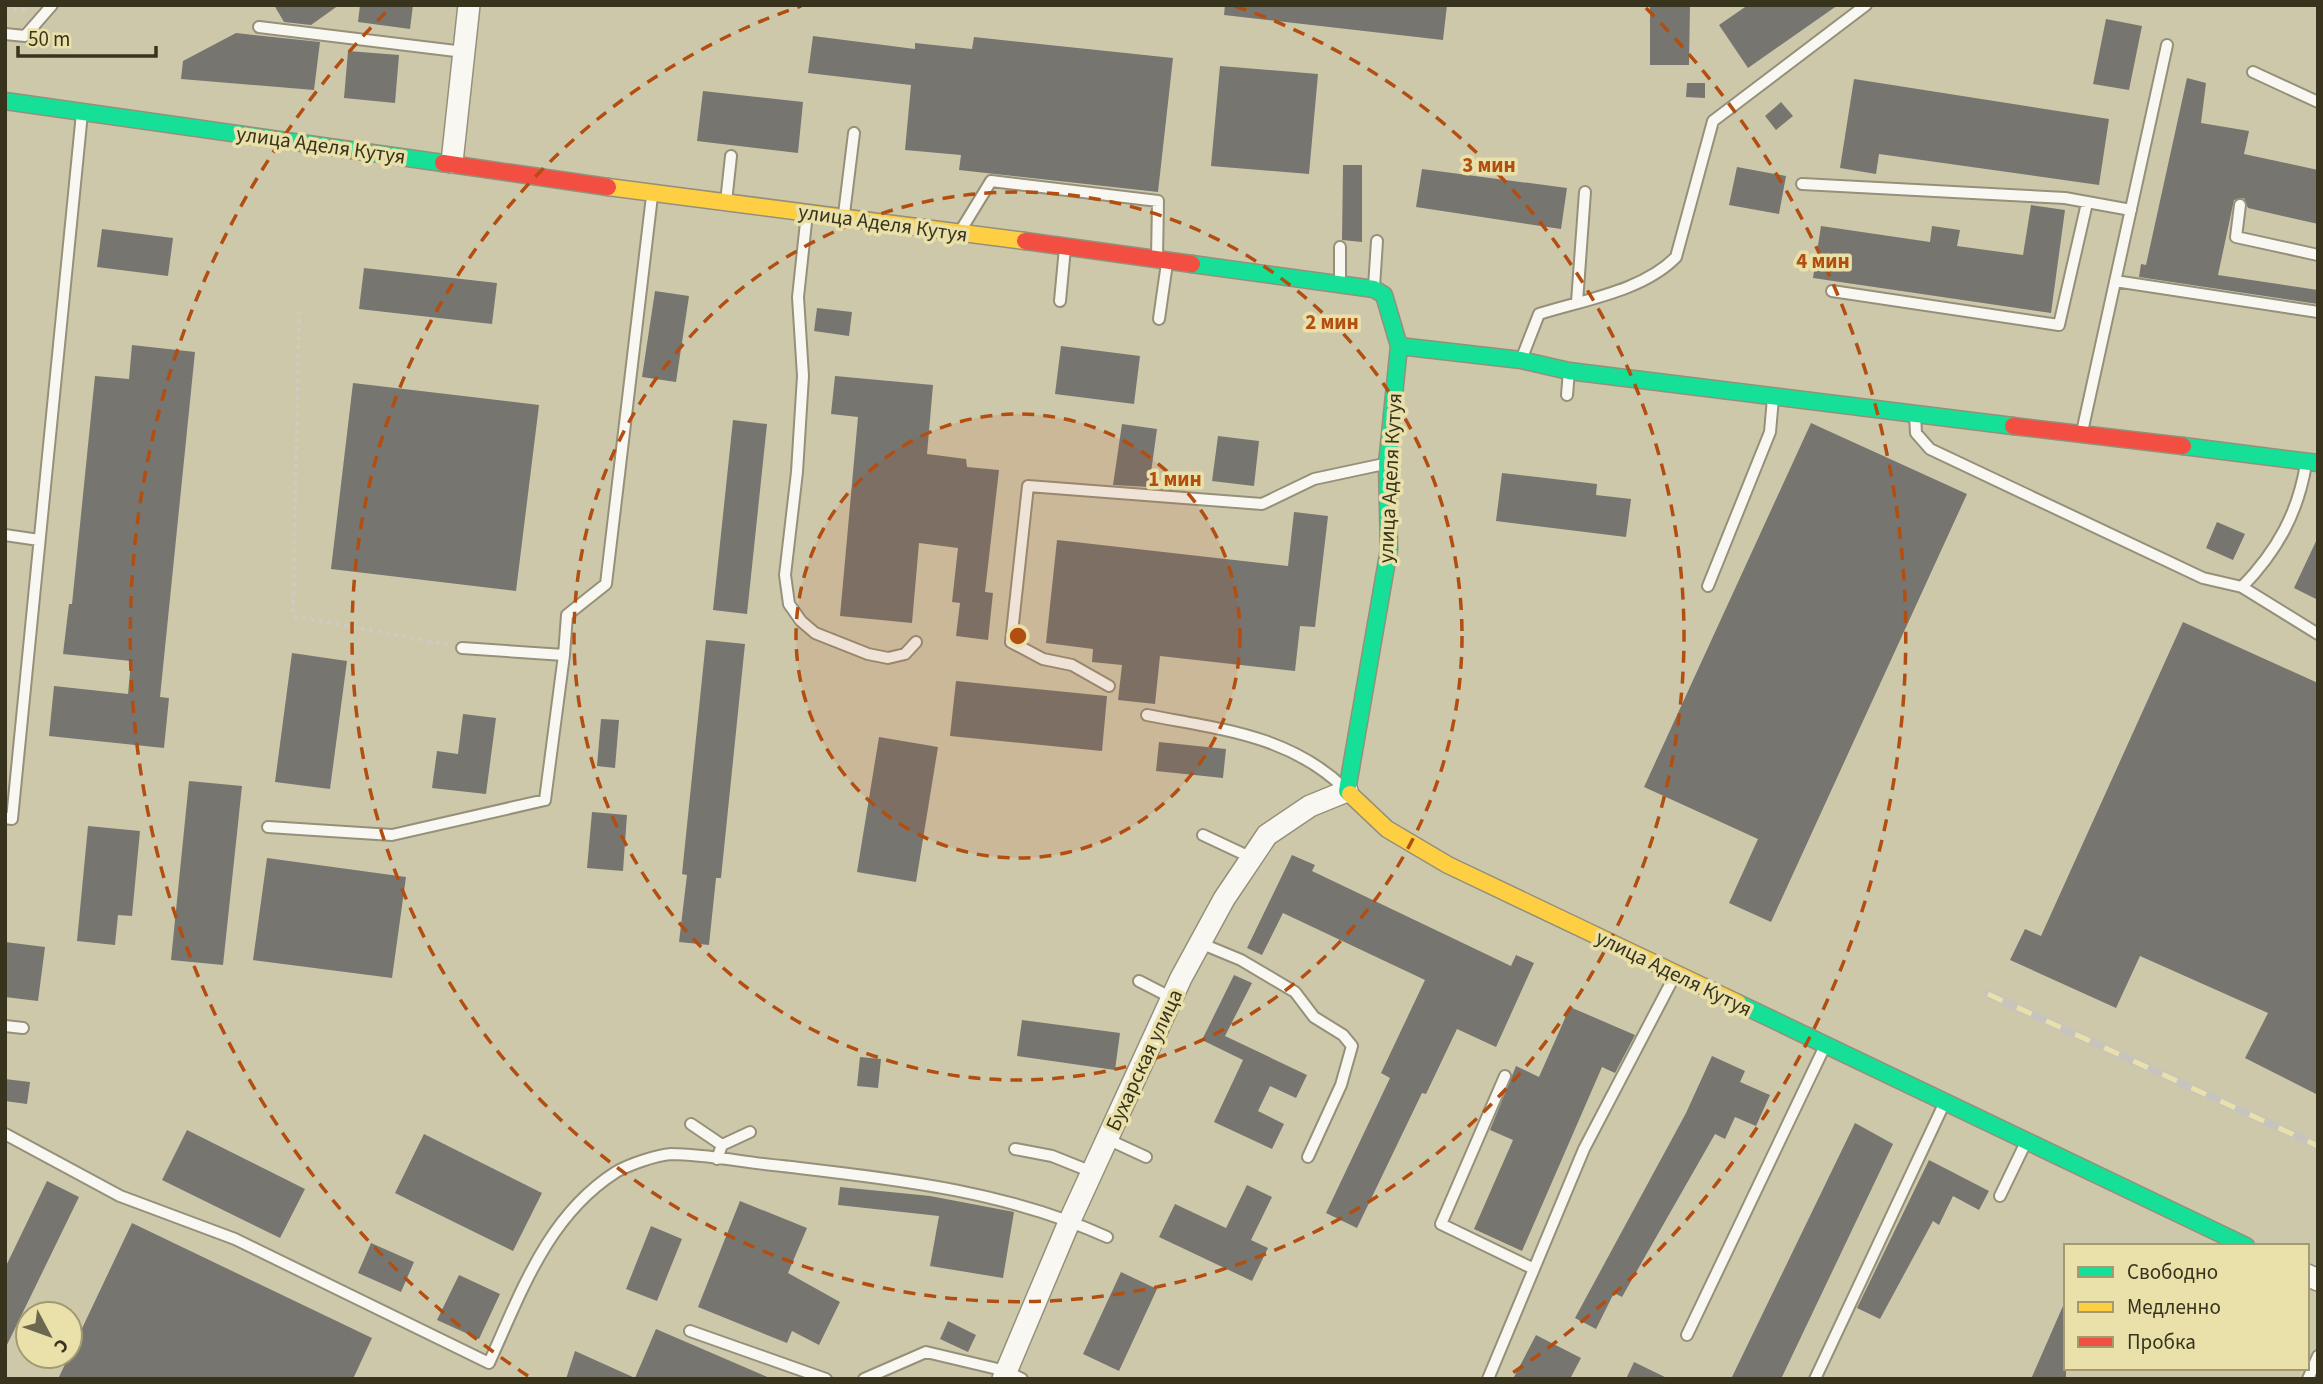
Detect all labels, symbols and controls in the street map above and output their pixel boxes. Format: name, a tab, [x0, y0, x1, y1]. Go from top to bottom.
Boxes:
scale bar	[18, 14, 156, 58]
text: 50 m	[28, 24, 70, 54]
street label: улица Аделя Кутуя	[234, 118, 408, 172]
text: 3 мин	[1462, 150, 1516, 180]
street label: улица Аделя Кутуя	[796, 196, 970, 250]
text: 4 мин	[1796, 246, 1850, 276]
text: 2 мин	[1305, 307, 1359, 337]
street label: улица Аделя Кутуя	[1371, 392, 1409, 564]
text: 1 мин	[1148, 464, 1202, 494]
centre of rings	[1006, 624, 1030, 648]
street label: улица Аделя Кутуя	[1591, 922, 1757, 1024]
street label: Бухарская улица	[1098, 984, 1190, 1136]
legend	[2064, 1244, 2309, 1370]
text: Свободно	[2127, 1257, 2218, 1287]
text: Медленно	[2127, 1292, 2221, 1322]
north arrow	[14, 1300, 84, 1370]
text: Пробка	[2127, 1327, 2196, 1357]
text: С	[47, 1332, 75, 1358]

